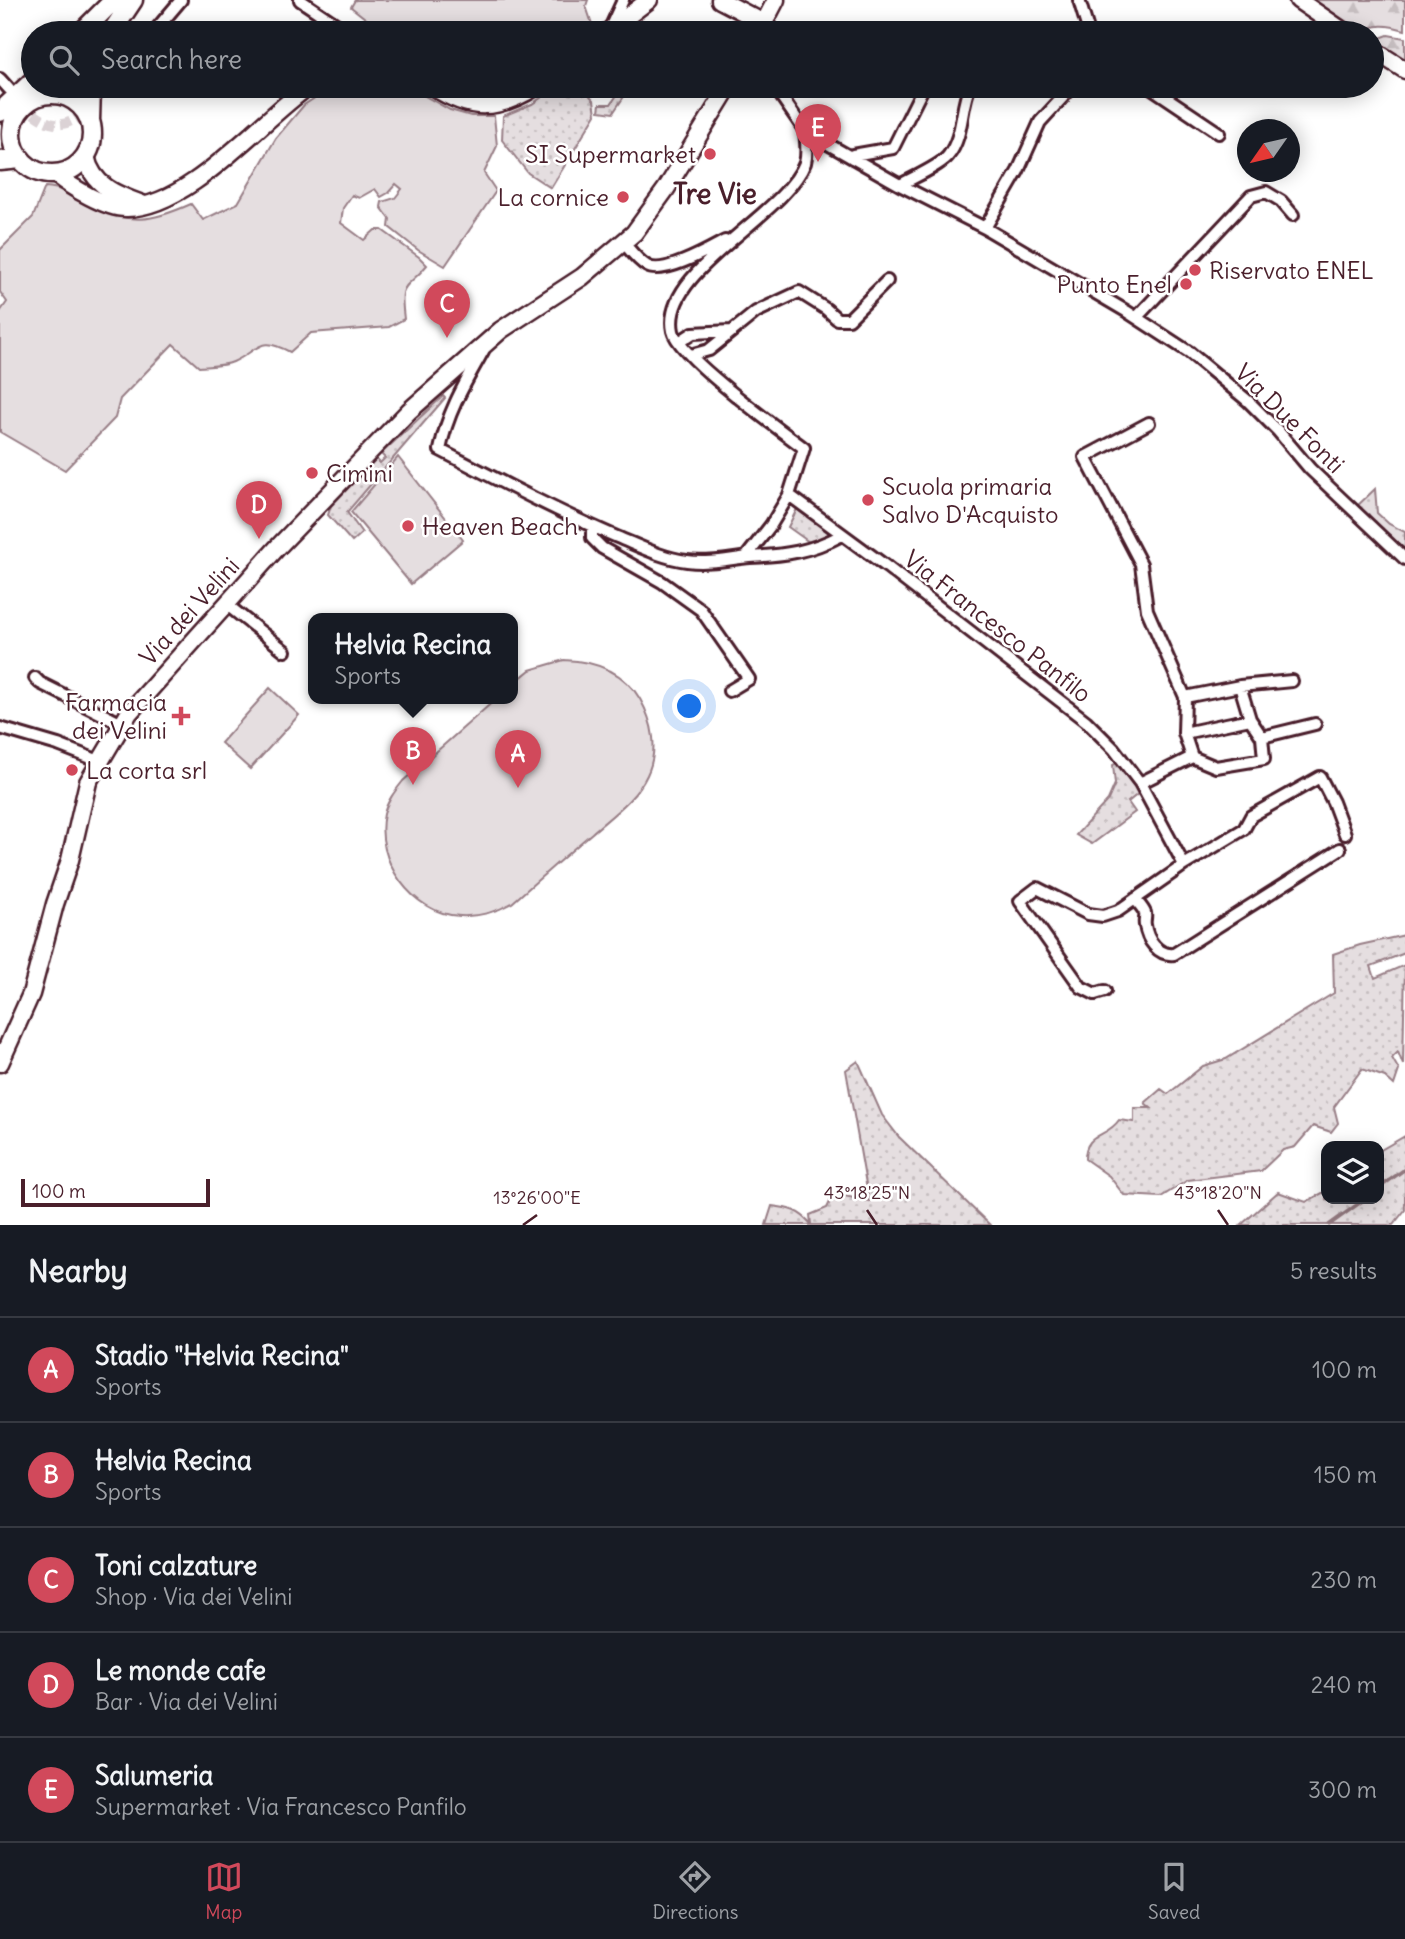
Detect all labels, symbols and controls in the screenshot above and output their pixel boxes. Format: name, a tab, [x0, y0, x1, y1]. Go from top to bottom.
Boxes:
search box	[21, 21, 1384, 98]
icon: search	[45, 41, 83, 79]
text: Search here	[101, 43, 242, 76]
pin: E	[795, 104, 841, 162]
north arrow	[1237, 119, 1300, 182]
place label: SI Supermarket	[525, 139, 696, 169]
marker: SI Supermarket	[702, 146, 718, 162]
district label: Tre Vie	[673, 176, 757, 212]
place label: La cornice	[497, 182, 609, 212]
marker: La cornice	[615, 189, 631, 205]
place label: Riservato ENEL	[1209, 255, 1374, 285]
marker: Riservato ENEL	[1187, 262, 1203, 278]
place label: Punto Enel	[1056, 269, 1172, 299]
marker: Punto Enel	[1178, 276, 1194, 292]
pin: C	[424, 280, 470, 338]
street label: Via Due Fonti	[1229, 357, 1351, 479]
place label: Cimini	[326, 458, 393, 488]
marker: Cimini	[304, 465, 320, 481]
place label: Scuola primaria Salvo D'Acquisto	[882, 471, 1059, 529]
pin: D	[236, 481, 282, 539]
marker: Scuola primaria Salvo D'Acquisto	[860, 492, 876, 508]
place label: Heaven Beach	[422, 511, 578, 541]
marker: Heaven Beach	[400, 518, 416, 534]
street label: Via Francesco Panfilo	[898, 543, 1098, 709]
street label: Via dei Velini	[133, 551, 245, 671]
popup	[308, 613, 518, 704]
text: Helvia Recina	[335, 628, 491, 661]
text: Sports	[335, 661, 401, 690]
place label: Farmacia dei Velini	[65, 687, 167, 745]
your location	[672, 689, 706, 723]
marker: Farmacia dei Velini	[173, 708, 189, 724]
pin: B	[390, 727, 436, 785]
pin: A	[495, 730, 541, 788]
place label: La corta srl	[86, 755, 207, 785]
marker: La corta srl	[64, 762, 80, 778]
map controls	[1321, 1141, 1384, 1204]
button: layers	[1321, 1141, 1384, 1204]
scale bar	[21, 1176, 210, 1208]
text: 100 m	[32, 1179, 86, 1203]
text: 43°18'25"N	[824, 1181, 910, 1204]
text: 43°18'20"N	[1174, 1181, 1262, 1204]
text: 13°26'00"E	[493, 1186, 581, 1209]
text: Nearby	[28, 1252, 128, 1290]
text: 5 results	[1290, 1256, 1377, 1285]
text: Stadio "Helvia Recina"	[95, 1339, 349, 1372]
text: A	[44, 1355, 58, 1384]
text: 100 m	[1312, 1355, 1377, 1384]
text: Sports	[95, 1372, 161, 1401]
text: Helvia Recina	[95, 1444, 252, 1477]
text: B	[43, 1460, 59, 1489]
text: 150 m	[1314, 1460, 1377, 1489]
text: Sports	[95, 1477, 161, 1506]
text: Toni calzature	[95, 1549, 257, 1582]
text: C	[43, 1565, 59, 1594]
text: 230 m	[1311, 1565, 1377, 1594]
text: Shop · Via dei Velini	[95, 1582, 292, 1611]
text: Le monde cafe	[95, 1654, 266, 1687]
text: D	[43, 1670, 59, 1699]
text: 240 m	[1311, 1670, 1377, 1699]
text: Bar · Via dei Velini	[95, 1687, 278, 1716]
text: Salumeria	[95, 1759, 213, 1792]
text: E	[44, 1775, 58, 1804]
text: 300 m	[1308, 1775, 1377, 1804]
text: Supermarket · Via Francesco Panfilo	[95, 1792, 467, 1821]
tab: Map	[205, 1858, 243, 1924]
tab: Directions	[653, 1858, 738, 1924]
tab: Saved	[1148, 1858, 1200, 1924]

